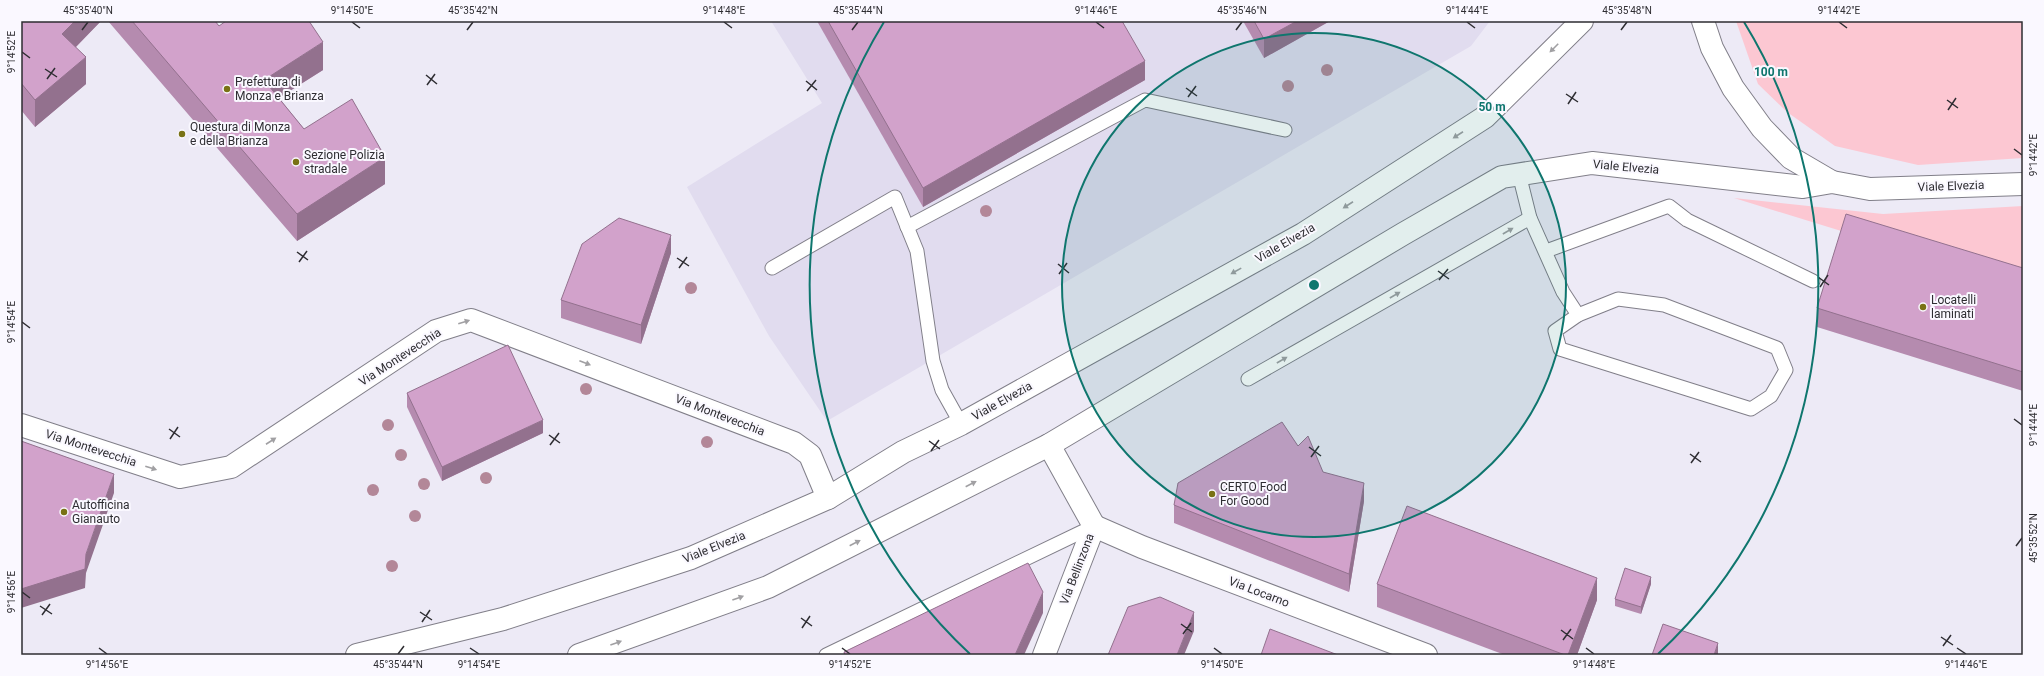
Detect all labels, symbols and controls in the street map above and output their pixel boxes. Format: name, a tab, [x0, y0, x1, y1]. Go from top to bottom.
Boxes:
text: 45°35'40"N	[63, 5, 113, 16]
text: 9°14'50"E	[331, 5, 374, 16]
text: 45°35'42"N	[448, 5, 498, 16]
text: 9°14'48"E	[703, 5, 746, 16]
text: 45°35'44"N	[833, 5, 883, 16]
text: 9°14'46"E	[1075, 5, 1118, 16]
text: 45°35'46"N	[1217, 5, 1267, 16]
text: 9°14'44"E	[1446, 5, 1489, 16]
text: 45°35'48"N	[1602, 5, 1652, 16]
text: 9°14'42"E	[1818, 5, 1861, 16]
text: 9°14'52"E	[6, 30, 17, 73]
one-way arrow	[1549, 43, 1559, 53]
text: 100 m	[1754, 65, 1788, 79]
place label: Prefettura di Monza e Brianza	[235, 75, 324, 103]
marker: Prefettura di Monza e Brianza	[222, 84, 232, 94]
text: 50 m	[1478, 100, 1506, 114]
place label: Questura di Monza e della Brianza	[190, 120, 290, 148]
marker: Questura di Monza e della Brianza	[177, 129, 187, 139]
one-way arrow	[1452, 131, 1464, 138]
text: 9°14'42"E	[2028, 133, 2039, 176]
place label: Sezione Polizia stradale	[304, 148, 385, 176]
marker: Sezione Polizia stradale	[291, 157, 301, 167]
street label: Viale Elvezia	[1592, 157, 1660, 177]
street label: Viale Elvezia	[1917, 178, 1985, 194]
one-way arrow	[1342, 201, 1354, 208]
street label: Viale Elvezia	[1253, 220, 1317, 266]
one-way arrow	[1502, 227, 1514, 234]
one-way arrow	[1231, 267, 1242, 274]
centre of rings	[1307, 278, 1321, 292]
one-way arrow	[1389, 292, 1401, 299]
place label: Locatelli laminati	[1931, 293, 1976, 321]
text: 9°14'54"E	[6, 300, 17, 343]
marker: Locatelli laminati	[1918, 302, 1928, 312]
one-way arrow	[458, 319, 470, 325]
street label: Via Montevecchia	[356, 325, 444, 389]
one-way arrow	[1276, 356, 1288, 363]
one-way arrow	[580, 361, 592, 367]
street label: Viale Elvezia	[969, 379, 1035, 423]
street label: Via Montevecchia	[673, 391, 767, 439]
text: 9°14'44"E	[2028, 403, 2039, 446]
street label: Via Montevecchia	[44, 427, 138, 469]
one-way arrow	[266, 437, 276, 445]
one-way arrow	[146, 465, 158, 471]
place label: CERTO Food For Good	[1220, 480, 1287, 508]
one-way arrow	[965, 481, 977, 487]
marker: CERTO Food For Good	[1207, 489, 1217, 499]
place label: Autofficina Gianauto	[72, 498, 130, 526]
marker: Autofficina Gianauto	[59, 507, 69, 517]
text: 45°35'52"N	[2028, 513, 2039, 563]
street label: Viale Elvezia	[681, 528, 747, 566]
street label: Via Bellinzona	[1057, 531, 1097, 607]
one-way arrow	[849, 540, 861, 546]
text: 9°14'56"E	[6, 570, 17, 613]
street label: Via Locarno	[1227, 574, 1291, 610]
one-way arrow	[732, 595, 744, 601]
one-way arrow	[610, 639, 622, 645]
text: 9°14'56"E	[86, 659, 129, 670]
text: 45°35'44"N	[373, 659, 423, 670]
text: 9°14'54"E	[458, 659, 501, 670]
text: 9°14'52"E	[829, 659, 872, 670]
text: 9°14'50"E	[1201, 659, 1244, 670]
text: 9°14'48"E	[1573, 659, 1616, 670]
text: 9°14'46"E	[1945, 659, 1988, 670]

